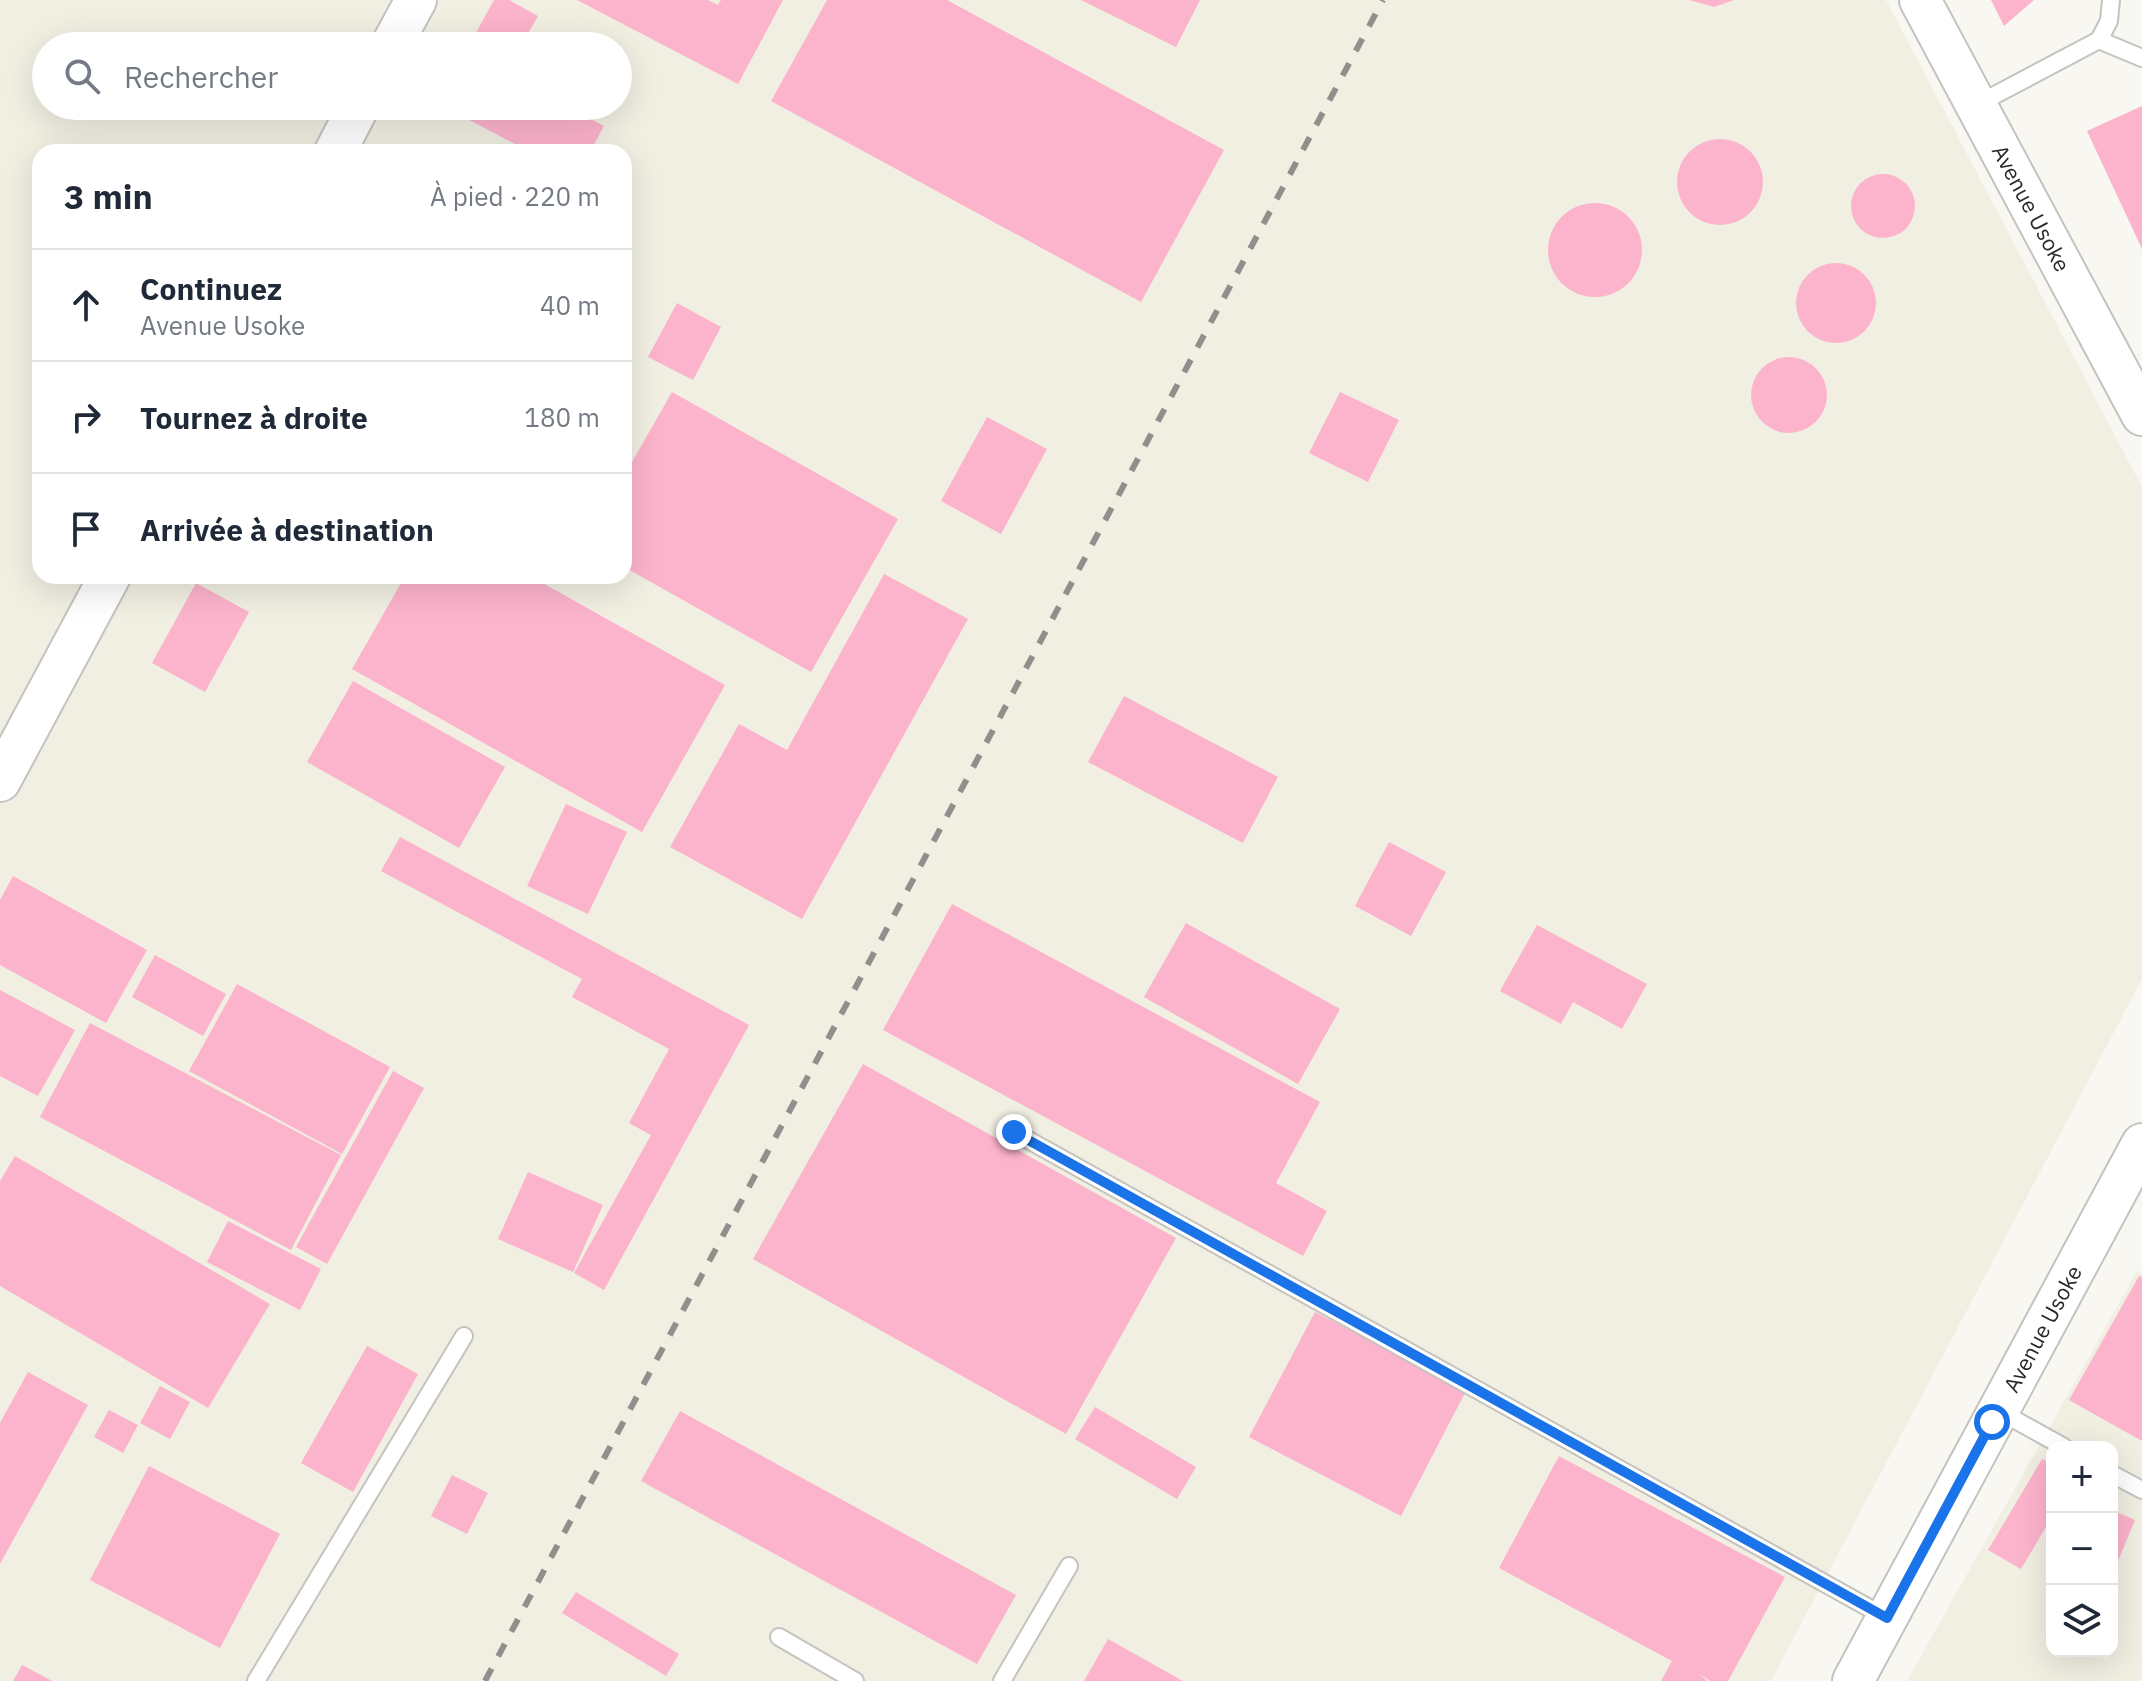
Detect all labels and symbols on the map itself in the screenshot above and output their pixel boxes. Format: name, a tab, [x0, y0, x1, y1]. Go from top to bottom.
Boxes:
street label: Avenue Usoke	[1986, 139, 2078, 276]
route end	[996, 1114, 1032, 1150]
street label: Avenue Usoke	[1996, 1260, 2088, 1397]
route start	[1974, 1404, 2010, 1440]

